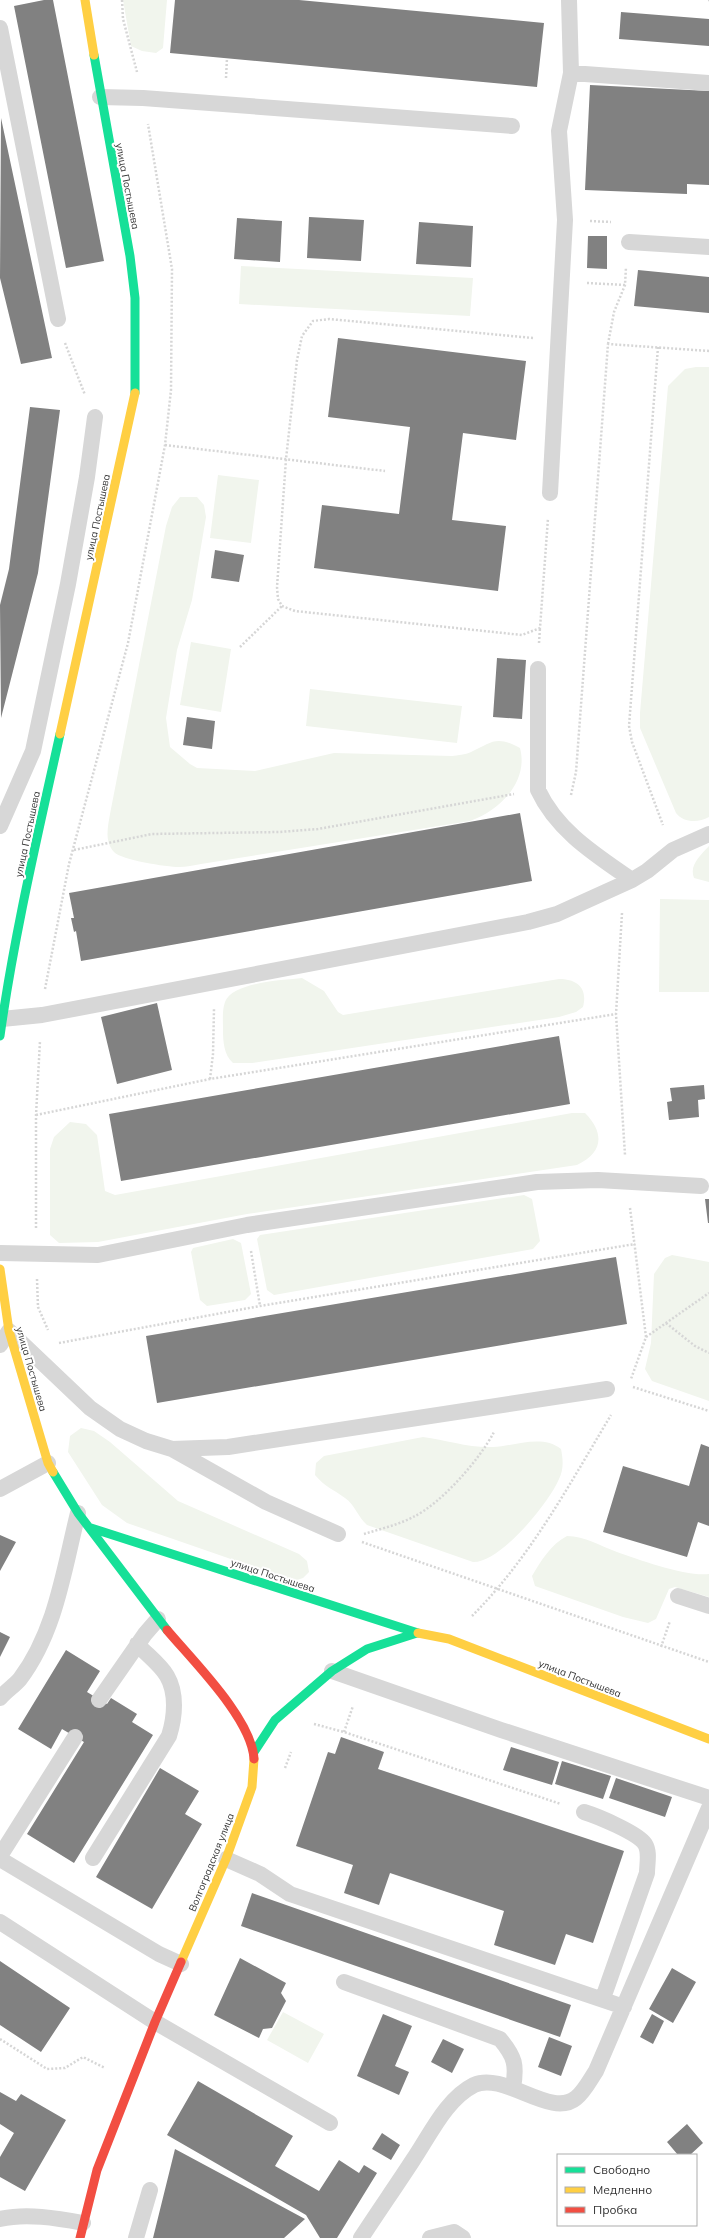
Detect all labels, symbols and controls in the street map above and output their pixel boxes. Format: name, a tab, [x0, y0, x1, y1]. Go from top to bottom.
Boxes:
street label: улица Постышева	[113, 142, 142, 230]
street label: улица Постышева	[82, 473, 113, 561]
street label: улица Постышева	[12, 790, 43, 878]
street label: улица Постышева	[13, 1325, 50, 1413]
street label: улица Постышева	[229, 1556, 317, 1595]
street label: улица Постышева	[537, 1657, 623, 1700]
street label: Волгоградская улица	[186, 1811, 237, 1913]
legend	[557, 2154, 697, 2226]
text: Свободно	[593, 2162, 650, 2177]
text: Медленно	[593, 2182, 652, 2197]
text: Пробка	[593, 2202, 637, 2217]

